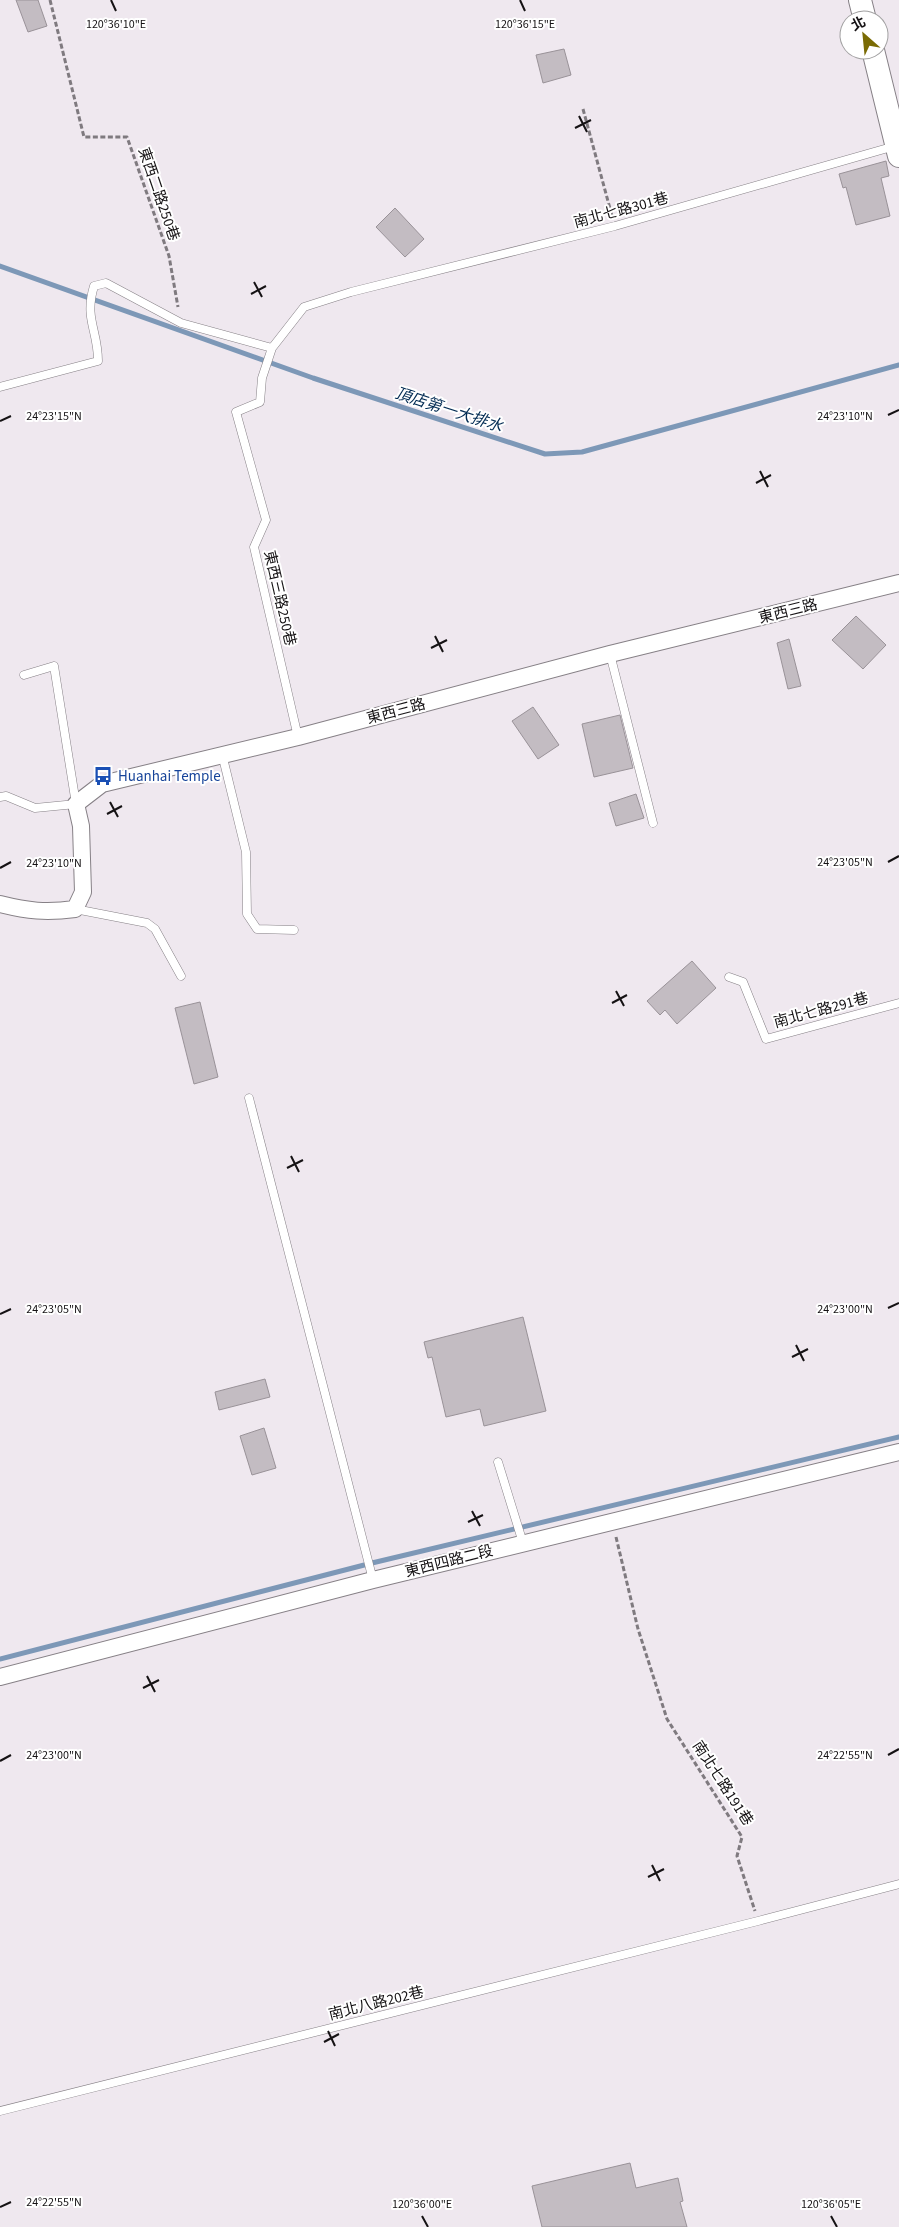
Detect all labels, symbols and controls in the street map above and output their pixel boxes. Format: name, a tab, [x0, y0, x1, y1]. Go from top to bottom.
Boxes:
north arrow	[839, 10, 889, 60]
text: 北	[848, 12, 869, 36]
text: 120°36'10"E	[86, 16, 146, 33]
text: 120°36'15"E	[495, 16, 555, 33]
street label: 東西二路250巷	[133, 145, 184, 244]
street label: 南北七路301巷	[571, 188, 671, 233]
water label: 頂店第一大排水	[392, 382, 506, 438]
text: 24°23'15"N	[26, 408, 82, 425]
text: 24°23'10"N	[817, 408, 873, 425]
street label: 東西三路250巷	[258, 548, 301, 648]
street label: 東西三路	[756, 594, 820, 629]
street label: 東西三路	[364, 694, 428, 729]
bus stop icon: Huanhai Temple	[92, 765, 114, 787]
place label: Huanhai Temple	[118, 766, 221, 787]
text: 24°23'05"N	[817, 854, 873, 871]
text: 24°23'10"N	[26, 855, 82, 872]
street label: 南北七路291巷	[771, 988, 871, 1033]
text: 24°23'05"N	[26, 1301, 82, 1318]
text: 24°23'00"N	[817, 1301, 873, 1318]
street label: 東西四路二段	[403, 1540, 495, 1583]
street label: 南北七路191巷	[687, 1737, 758, 1830]
text: 24°23'00"N	[26, 1747, 82, 1764]
text: 24°22'55"N	[817, 1747, 873, 1764]
street label: 南北八路202巷	[326, 1982, 426, 2025]
text: 24°22'55"N	[26, 2194, 82, 2211]
text: 120°36'00"E	[392, 2196, 452, 2213]
text: 120°36'05"E	[801, 2196, 861, 2213]

